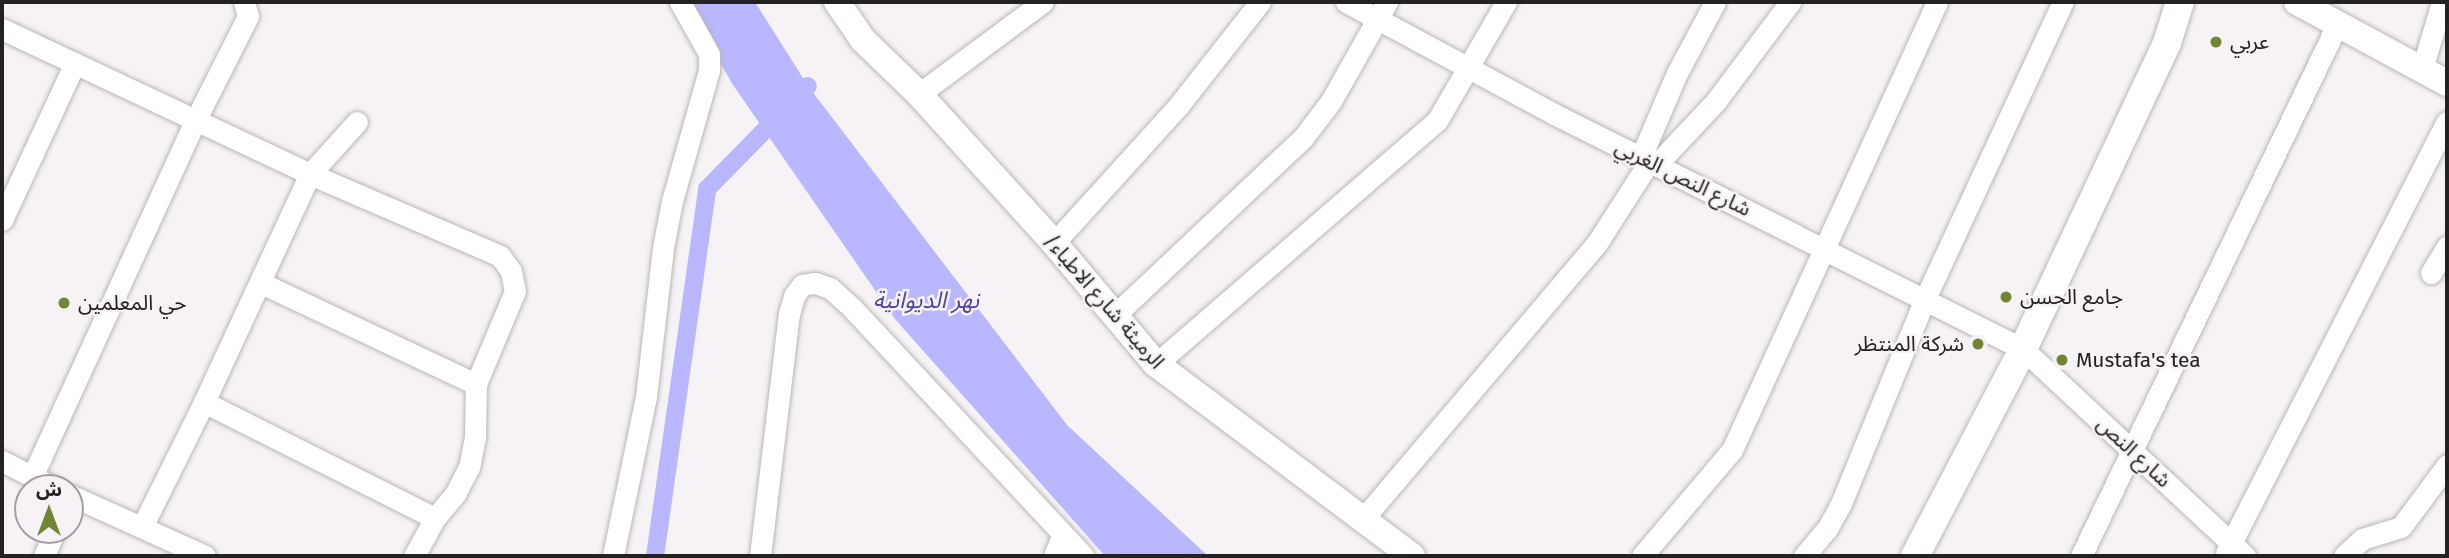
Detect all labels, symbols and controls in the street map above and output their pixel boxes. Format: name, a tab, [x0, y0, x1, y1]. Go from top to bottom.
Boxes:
place label: عربي	[2230, 29, 2269, 55]
marker: عربي	[2208, 34, 2224, 50]
street label: شارع النص الغربي	[1611, 134, 1755, 222]
street label: /الرميثة شارع الاطباء	[1038, 228, 1170, 374]
place label: جامع الحسن	[2020, 284, 2123, 310]
water label: نهر الديوانية	[873, 286, 979, 314]
marker: جامع الحسن	[1998, 289, 2014, 305]
place label: حي المعلمين	[78, 290, 187, 316]
marker: حي المعلمين	[56, 295, 72, 311]
place label: شركة المنتظر	[1855, 331, 1964, 357]
marker: شركة المنتظر	[1970, 336, 1986, 352]
place label: Mustafa's tea	[2076, 347, 2201, 373]
marker: Mustafa's tea	[2054, 352, 2070, 368]
street label: شارع النص	[2092, 411, 2176, 493]
north arrow	[14, 474, 84, 544]
text: ش	[36, 478, 62, 501]

